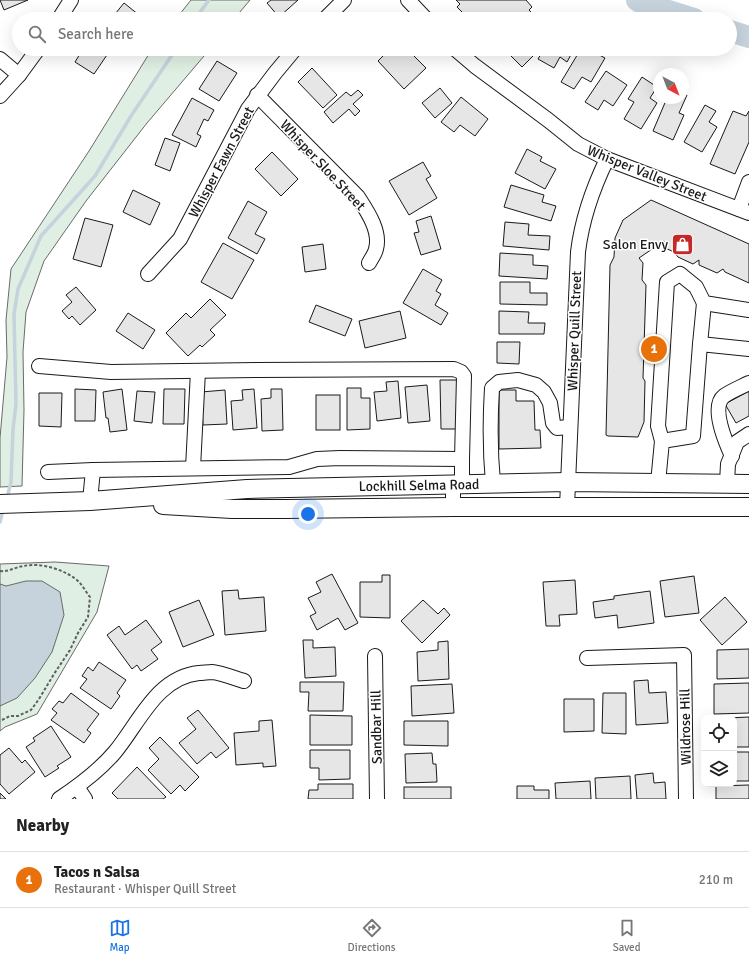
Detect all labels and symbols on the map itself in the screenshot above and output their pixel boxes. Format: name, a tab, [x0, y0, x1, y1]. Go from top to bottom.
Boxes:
north arrow	[653, 68, 689, 104]
street label: Whisper Fawn Street	[185, 104, 258, 221]
street label: Whisper Sloe Street	[276, 117, 369, 214]
street label: Whisper Valley Street	[584, 142, 709, 205]
shop icon: Salon Envy	[670, 231, 696, 257]
place label: Salon Envy	[603, 236, 668, 253]
street label: Whisper Quill Street	[564, 271, 585, 391]
pin: 1	[641, 334, 667, 364]
street label: Lockhill Selma Road	[359, 476, 479, 495]
your location	[298, 504, 318, 524]
street label: Wildrose Hill	[676, 688, 695, 766]
street label: Sandbar Hill	[367, 690, 386, 764]

